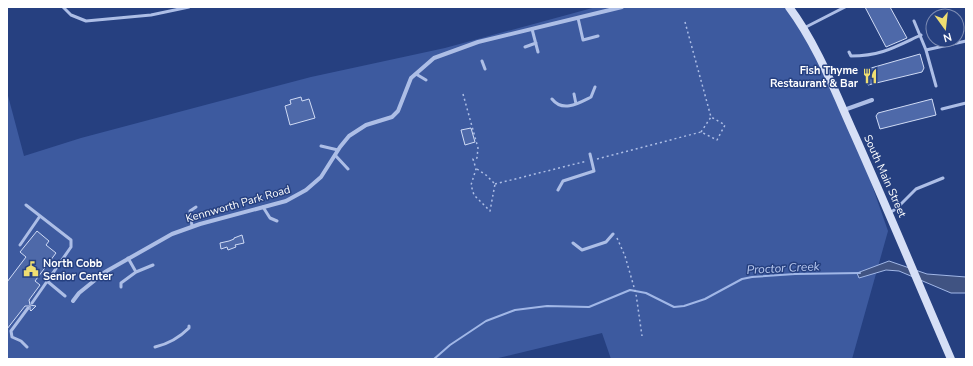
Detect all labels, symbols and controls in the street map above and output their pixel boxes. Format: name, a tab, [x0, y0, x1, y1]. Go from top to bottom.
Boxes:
north arrow	[925, 8, 965, 48]
text: N	[942, 29, 953, 45]
place label: Fish Thyme Restaurant & Bar	[770, 63, 859, 91]
restaurant icon: Fish Thyme Restaurant & Bar	[861, 67, 879, 85]
street label: South Main Street	[860, 132, 910, 220]
street label: Kennworth Park Road	[184, 182, 292, 226]
place label: North Cobb Senior Center	[43, 256, 113, 284]
water label: Proctor Creek	[746, 258, 821, 278]
public building icon: North Cobb Senior Center	[22, 260, 40, 278]

